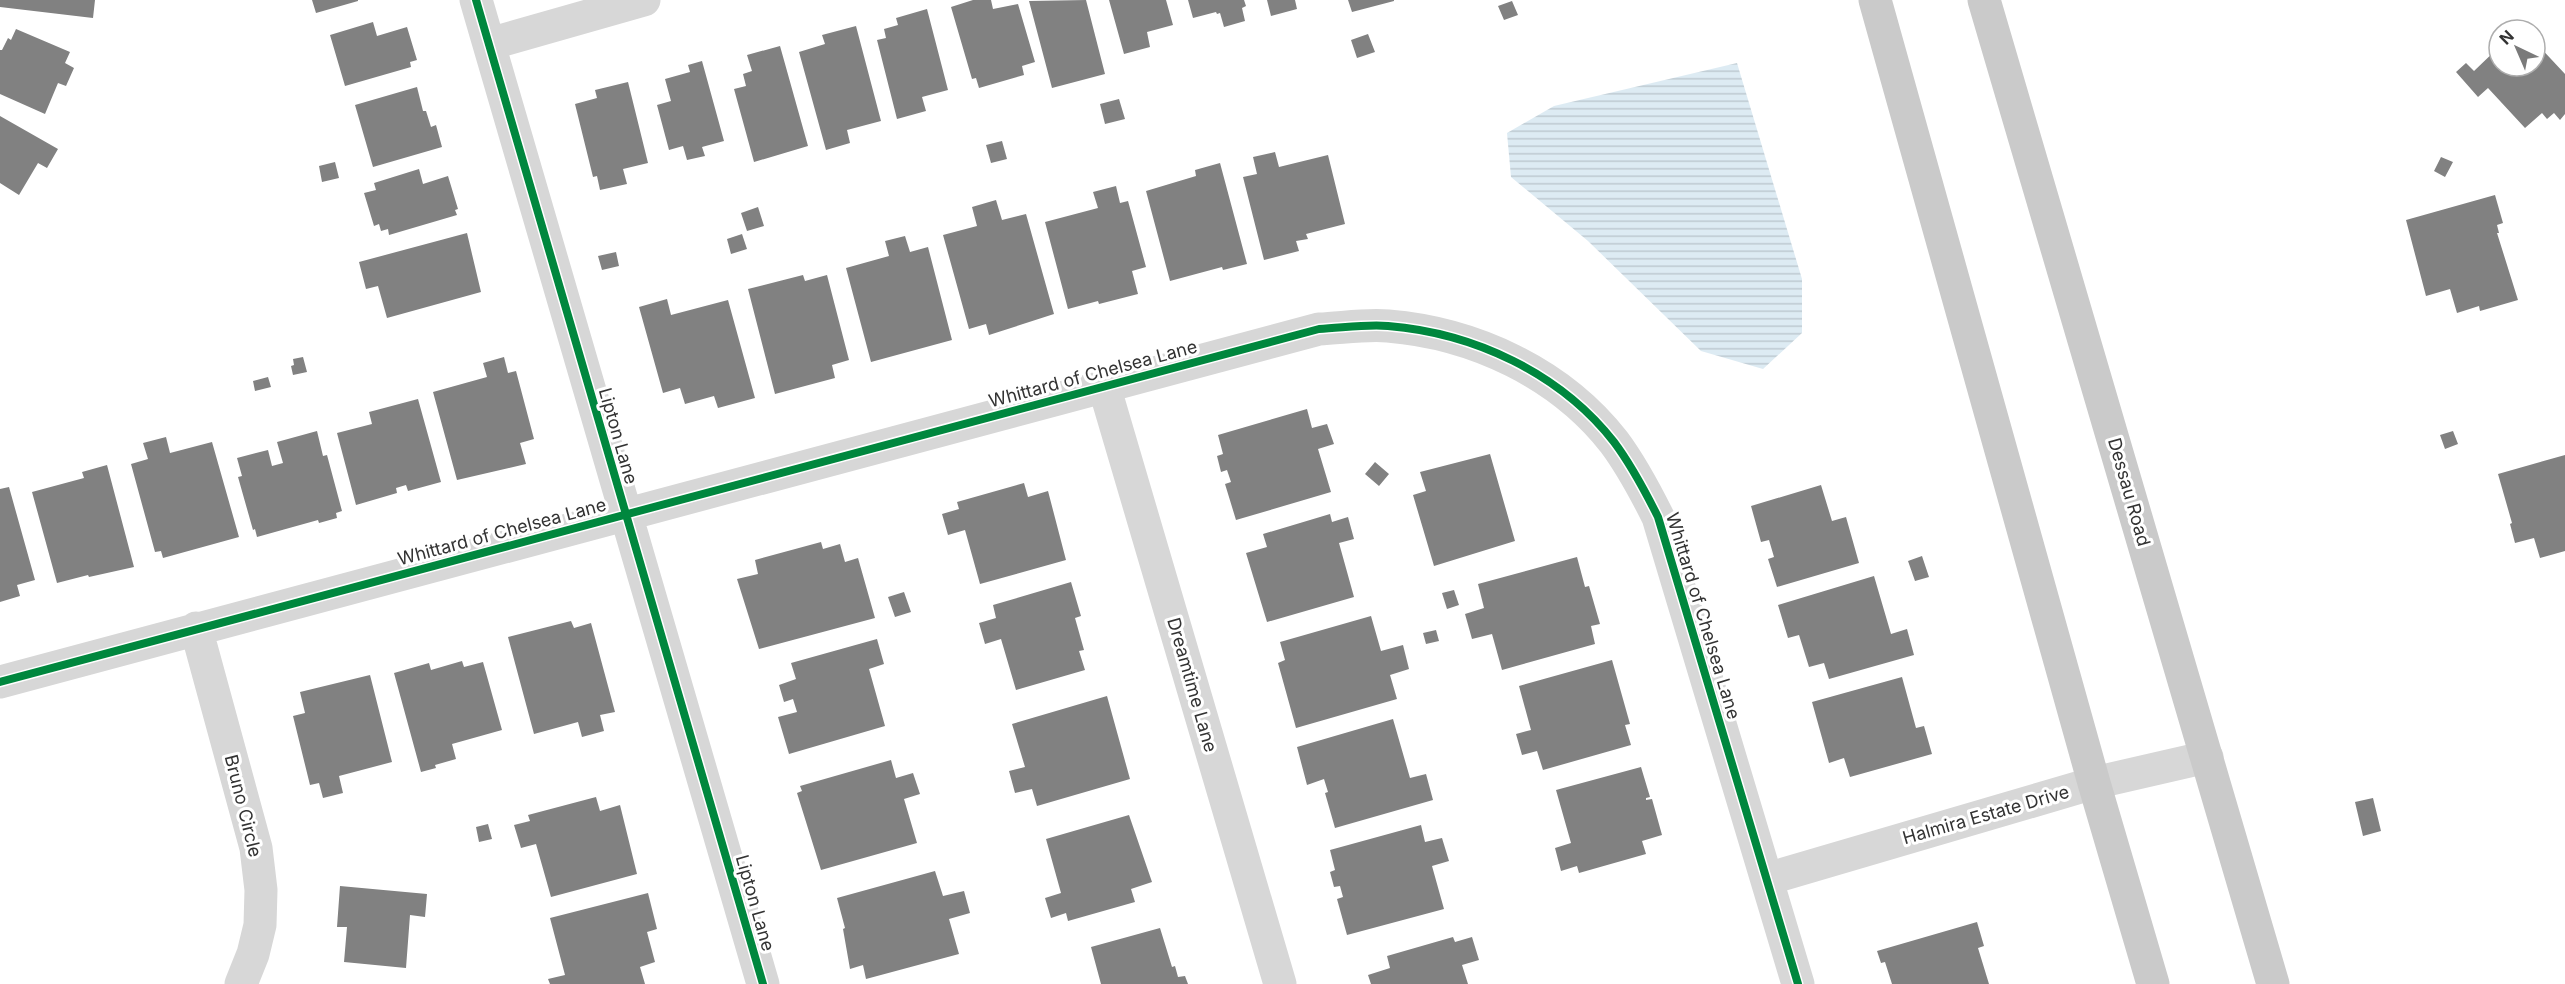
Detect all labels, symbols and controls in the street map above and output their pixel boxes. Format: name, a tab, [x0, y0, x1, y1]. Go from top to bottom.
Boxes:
north arrow	[2487, 18, 2547, 78]
text: N	[2495, 26, 2518, 49]
street label: Whittard of Chelsea Lane	[986, 336, 1199, 411]
street label: Lipton Lane	[595, 385, 642, 486]
street label: Dessau Road	[2104, 435, 2155, 548]
street label: Whittard of Chelsea Lane	[395, 494, 608, 569]
street label: Whittard of Chelsea Lane	[1662, 510, 1745, 722]
street label: Dreamtime Lane	[1163, 615, 1222, 755]
street label: Bruno Circle	[221, 752, 266, 859]
street label: Halmira Estate Drive	[1900, 781, 2072, 848]
street label: Lipton Lane	[732, 852, 779, 953]

